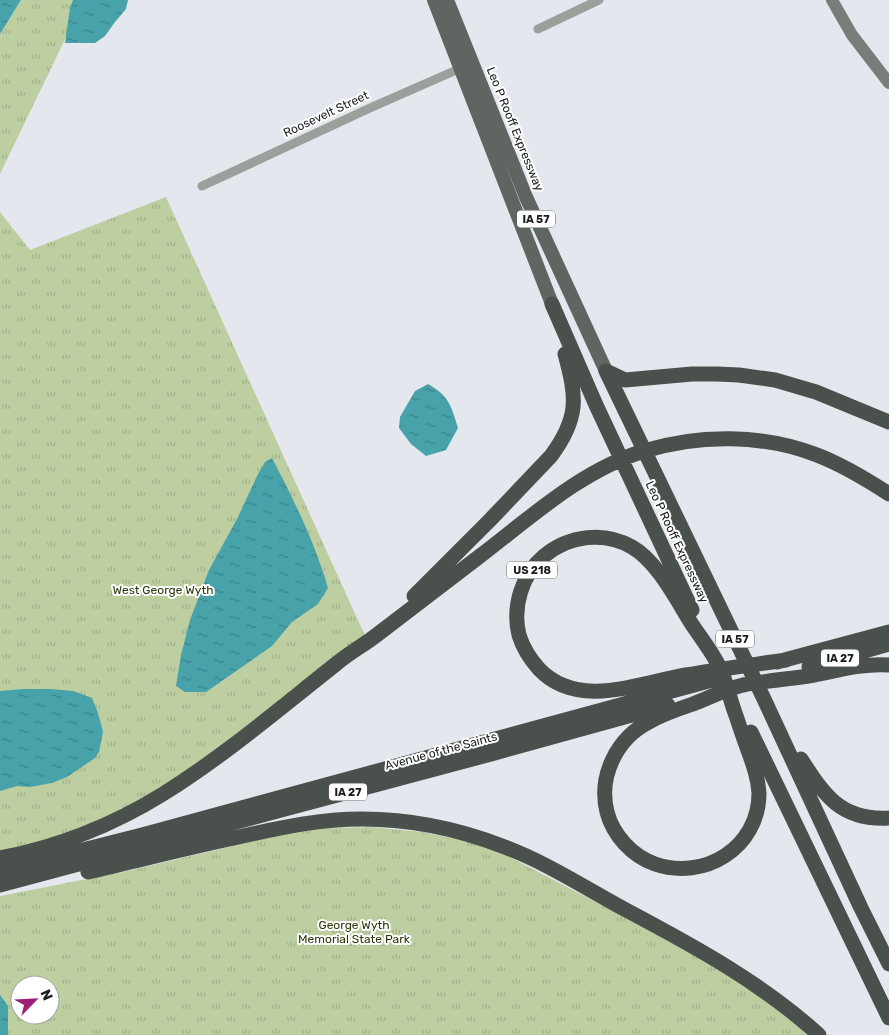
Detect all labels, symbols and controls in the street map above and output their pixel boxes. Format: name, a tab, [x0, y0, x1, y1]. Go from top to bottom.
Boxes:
street label: Leo P Rooff Expressway	[484, 65, 546, 193]
street label: Roosevelt Street	[281, 88, 371, 140]
road number: IA 57	[517, 210, 555, 228]
street label: Leo P Rooff Expressway	[643, 479, 712, 605]
road number: US 218	[507, 562, 557, 578]
park label: West George Wyth	[113, 583, 213, 597]
road number: IA 57	[716, 630, 754, 648]
road number: IA 27	[821, 650, 859, 666]
street label: Avenue of the Saints	[383, 729, 499, 773]
road number: IA 27	[329, 784, 367, 800]
park label: George Wyth Memorial State Park	[298, 918, 411, 946]
north arrow	[10, 975, 60, 1025]
text: N	[37, 987, 56, 1003]

